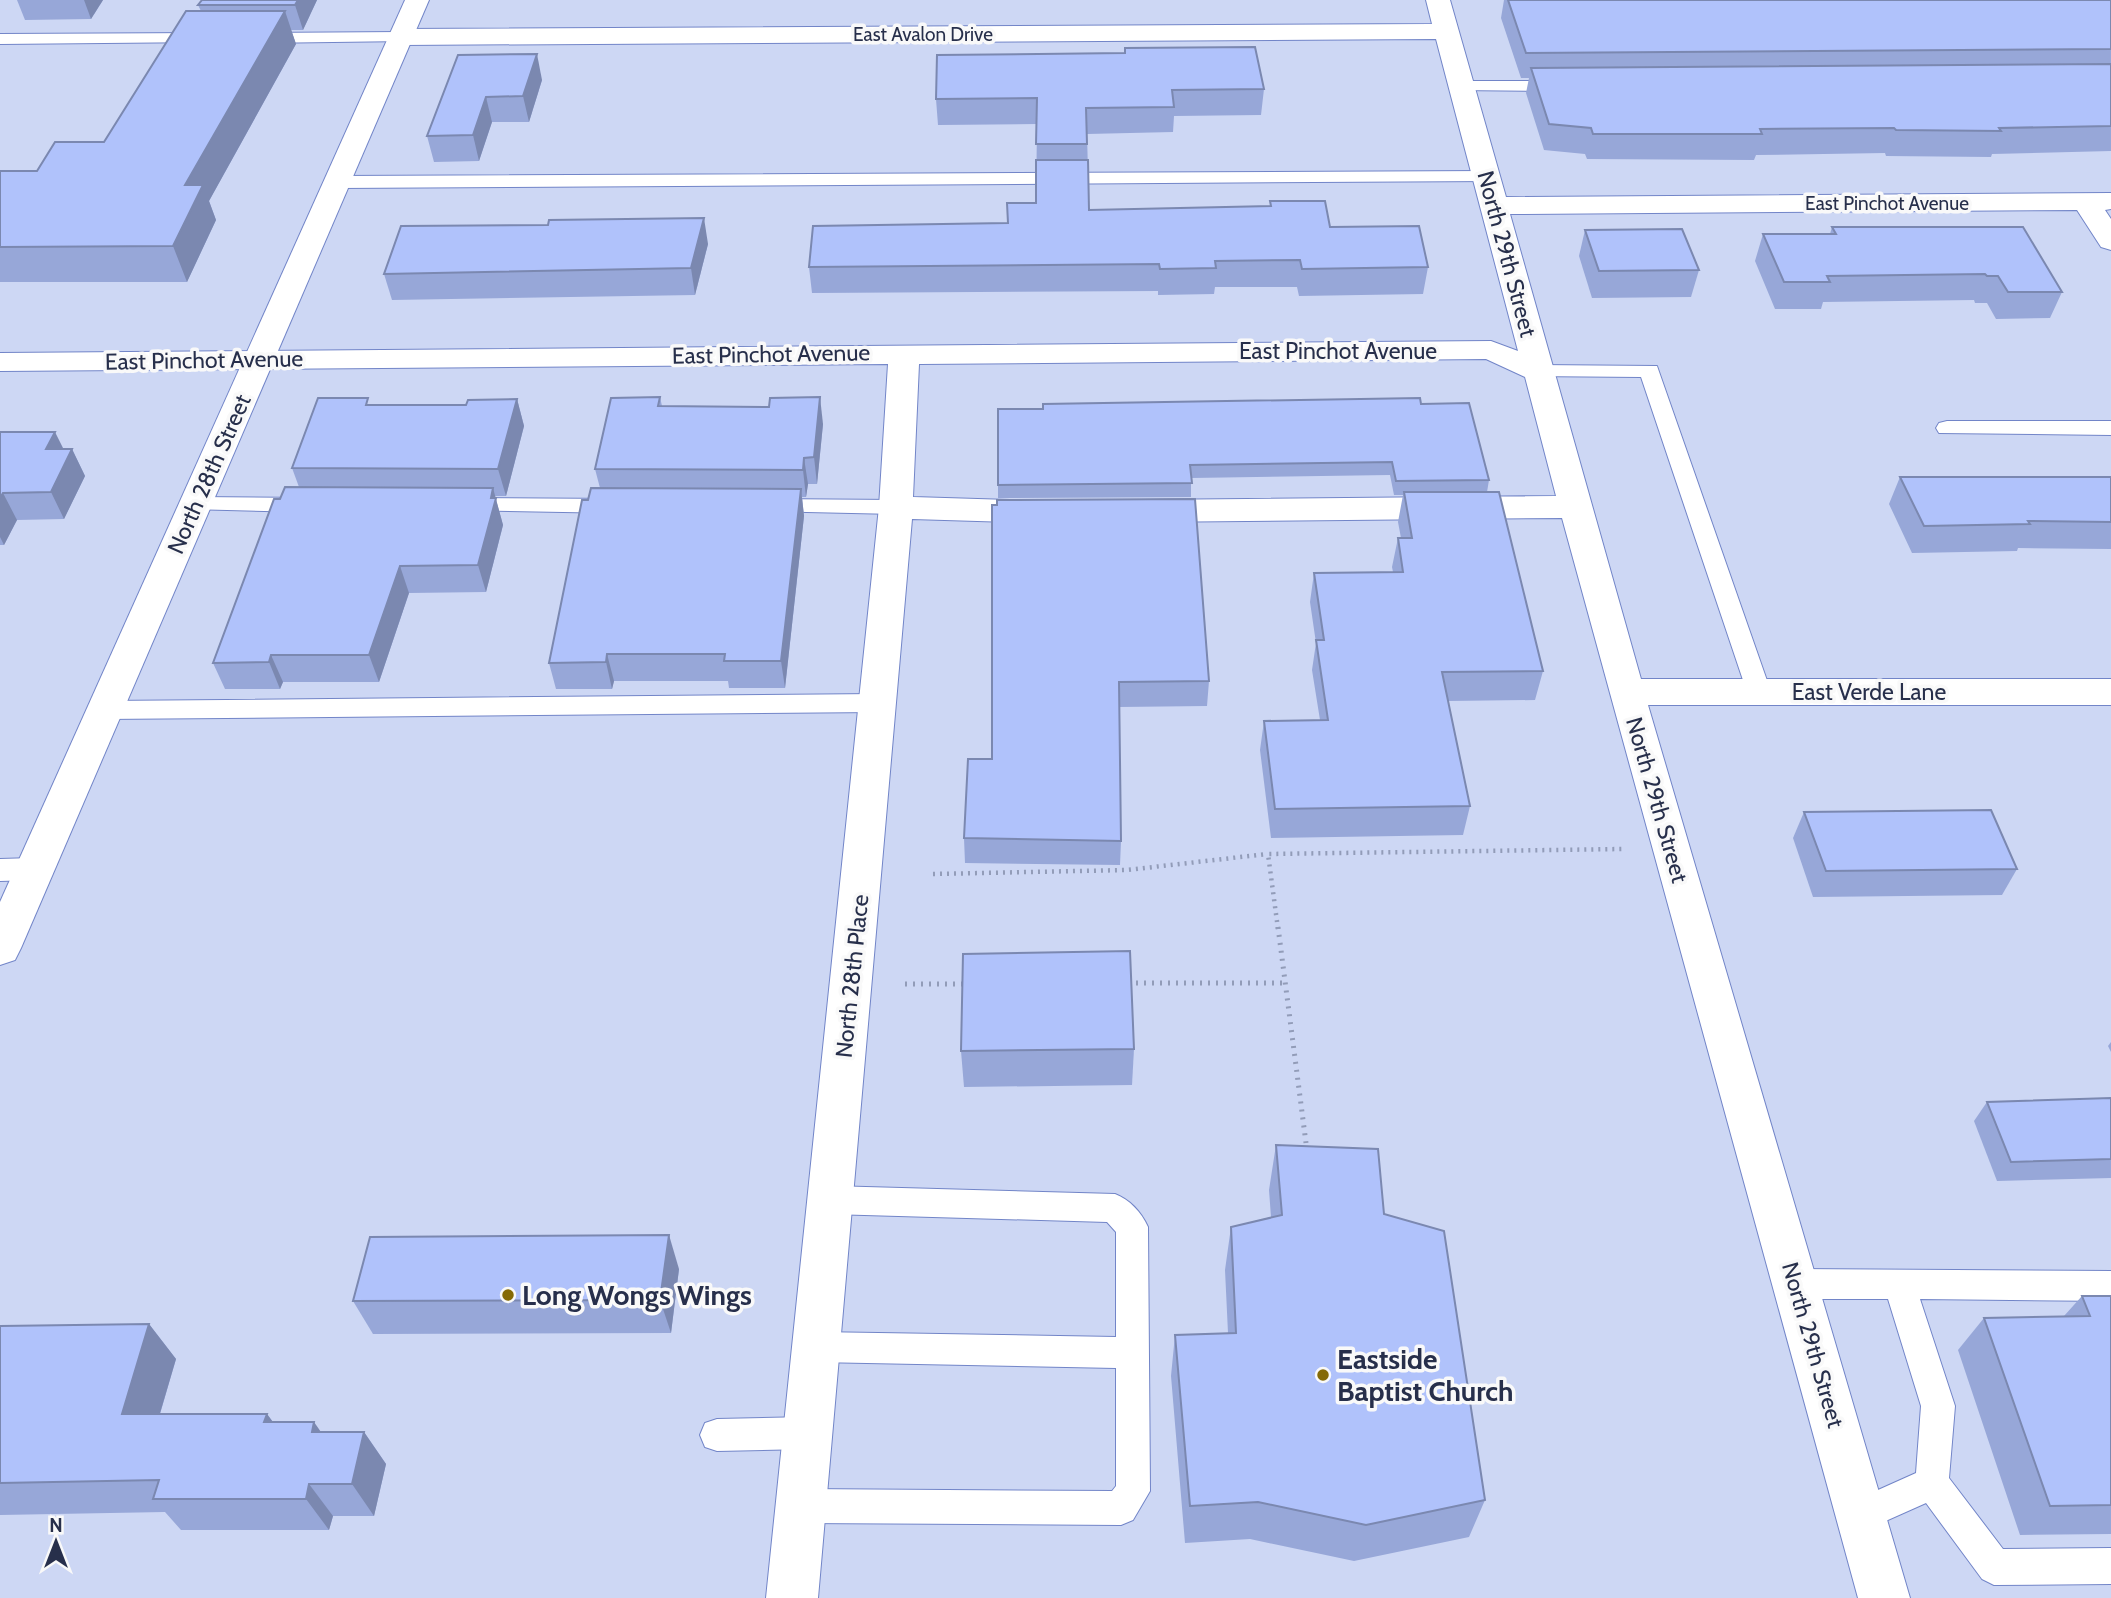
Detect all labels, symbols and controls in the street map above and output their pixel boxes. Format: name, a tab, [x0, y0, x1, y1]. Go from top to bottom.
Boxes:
street label: East Avalon Drive	[853, 23, 993, 46]
street label: North 29th Street	[1471, 168, 1543, 340]
street label: East Pinchot Avenue	[1805, 192, 1969, 215]
street label: East Pinchot Avenue	[1239, 337, 1437, 365]
street label: East Pinchot Avenue	[672, 338, 871, 370]
street label: East Pinchot Avenue	[105, 344, 304, 376]
street label: North 28th Street	[161, 390, 257, 558]
street label: East Verde Lane	[1792, 678, 1946, 706]
street label: North 29th Street	[1620, 714, 1694, 886]
street label: North 28th Place	[829, 893, 875, 1059]
street label: North 29th Street	[1776, 1259, 1850, 1431]
place label: Long Wongs Wings	[522, 1278, 752, 1312]
marker: Long Wongs Wings	[500, 1287, 516, 1303]
place label: Eastside Baptist Church	[1337, 1342, 1513, 1408]
marker: Eastside Baptist Church	[1315, 1367, 1331, 1383]
north arrow	[21, 1507, 91, 1577]
text: N	[49, 1514, 63, 1537]

